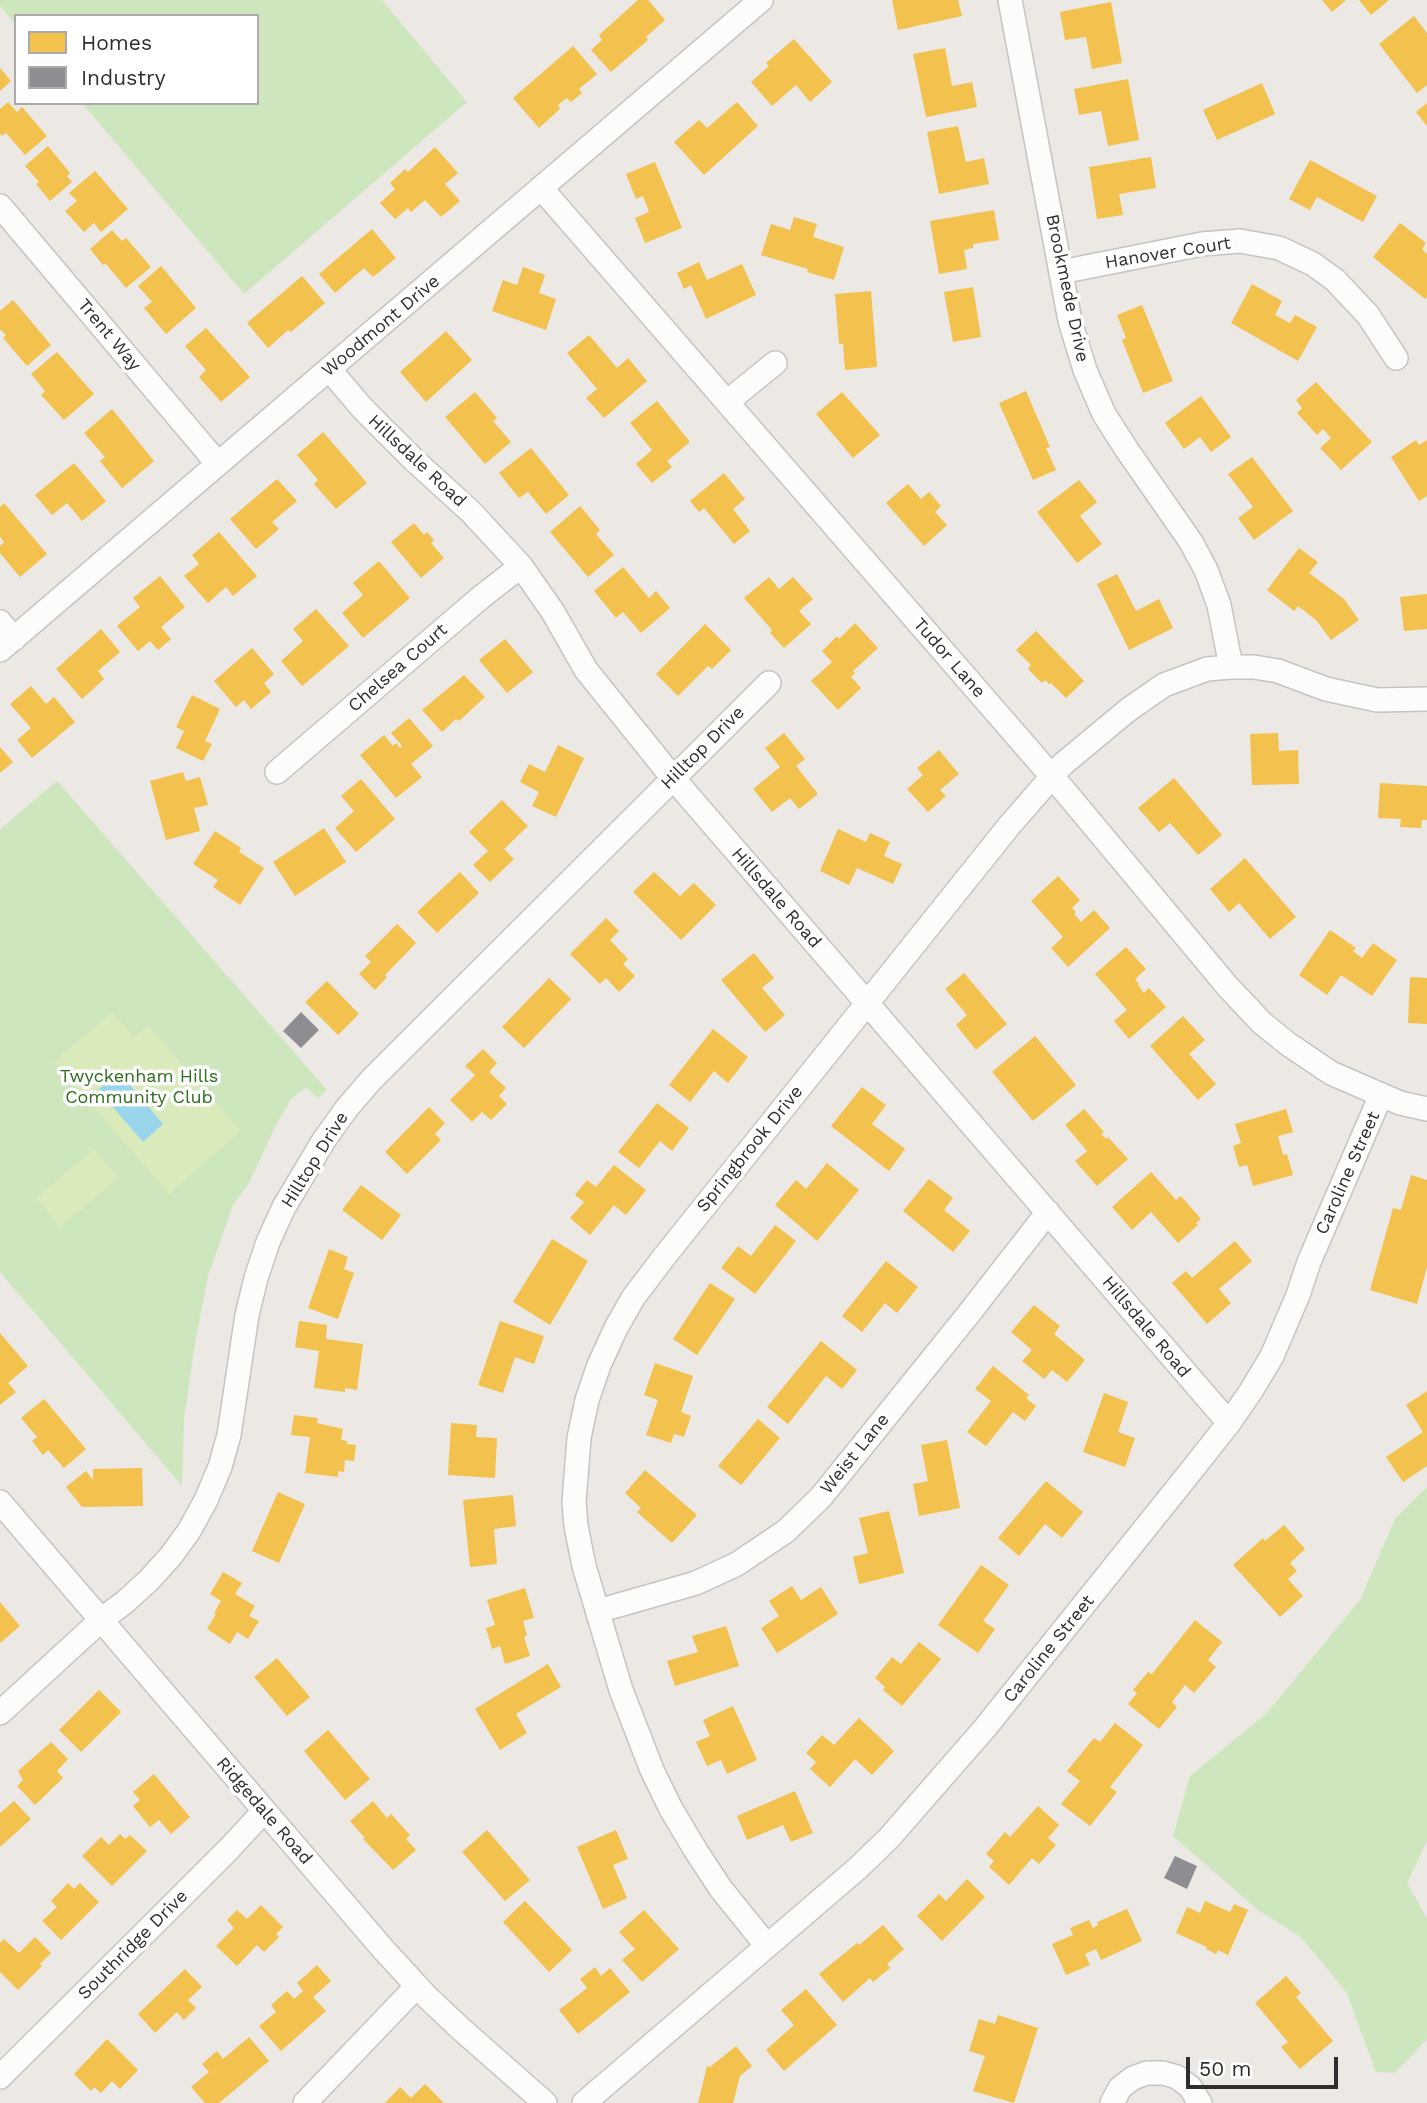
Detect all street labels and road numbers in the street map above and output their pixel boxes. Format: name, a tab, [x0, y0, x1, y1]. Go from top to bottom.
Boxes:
street label: Brookmede Drive	[1041, 212, 1093, 364]
street label: Hanover Court	[1104, 232, 1232, 274]
street label: Woodmont Drive	[318, 270, 444, 382]
street label: Trent Way	[73, 295, 145, 375]
street label: Hillsdale Road	[364, 410, 470, 512]
street label: Tudor Lane	[908, 614, 990, 702]
street label: Chelsea Court	[344, 619, 452, 717]
street label: Hilltop Drive	[657, 702, 749, 794]
street label: Hillsdale Road	[727, 843, 825, 953]
street label: Springbrook Drive	[692, 1081, 808, 1217]
street label: Hilltop Drive	[277, 1108, 353, 1212]
street label: Caroline Street	[1311, 1108, 1385, 1238]
street label: Hillsdale Road	[1097, 1272, 1195, 1382]
street label: Weist Lane	[816, 1409, 894, 1499]
street label: Caroline Street	[999, 1591, 1099, 1707]
street label: Ridgedale Road	[211, 1753, 317, 1869]
street label: Southridge Drive	[74, 1886, 192, 2004]

